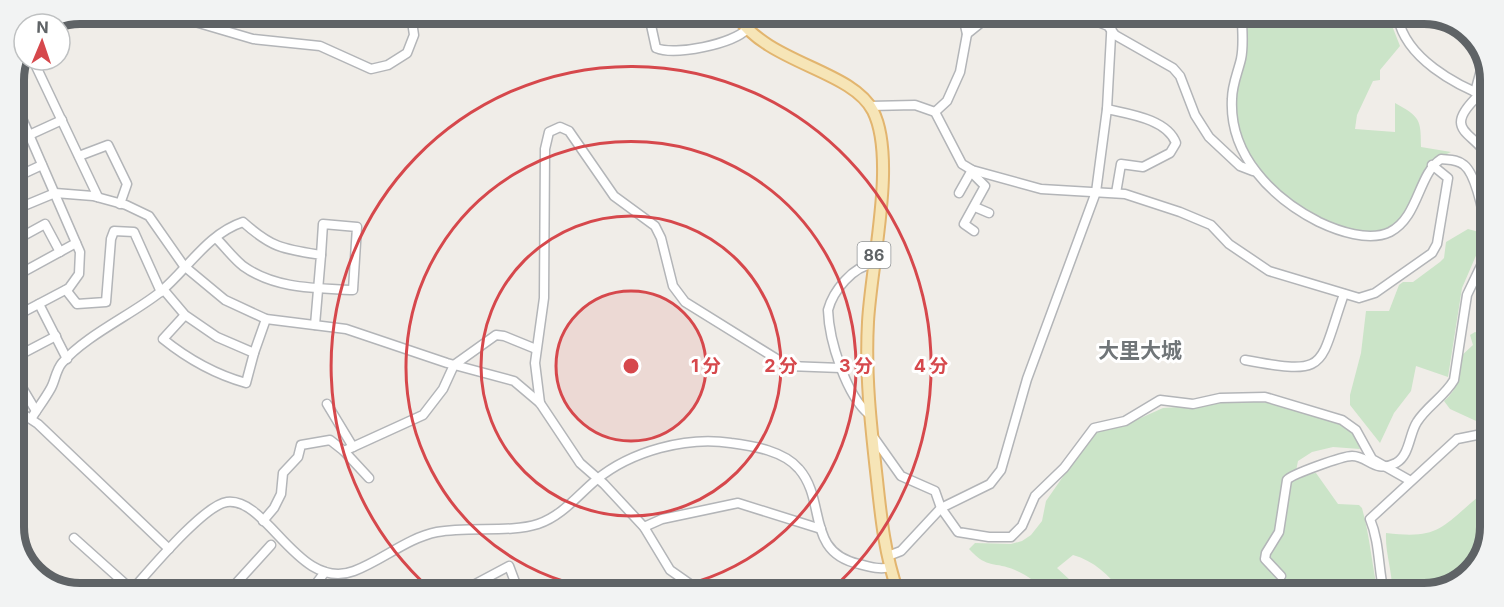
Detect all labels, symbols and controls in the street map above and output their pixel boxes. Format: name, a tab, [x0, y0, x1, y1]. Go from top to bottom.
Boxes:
north arrow	[12, 12, 72, 72]
text: N	[36, 17, 49, 37]
road number: 86	[858, 242, 890, 268]
district label: 大里大城	[1098, 338, 1182, 363]
text: 1 分	[691, 355, 721, 376]
text: 2 分	[764, 355, 798, 376]
text: 3 分	[839, 355, 873, 376]
text: 4 分	[914, 355, 948, 376]
centre of rings	[621, 356, 641, 376]

